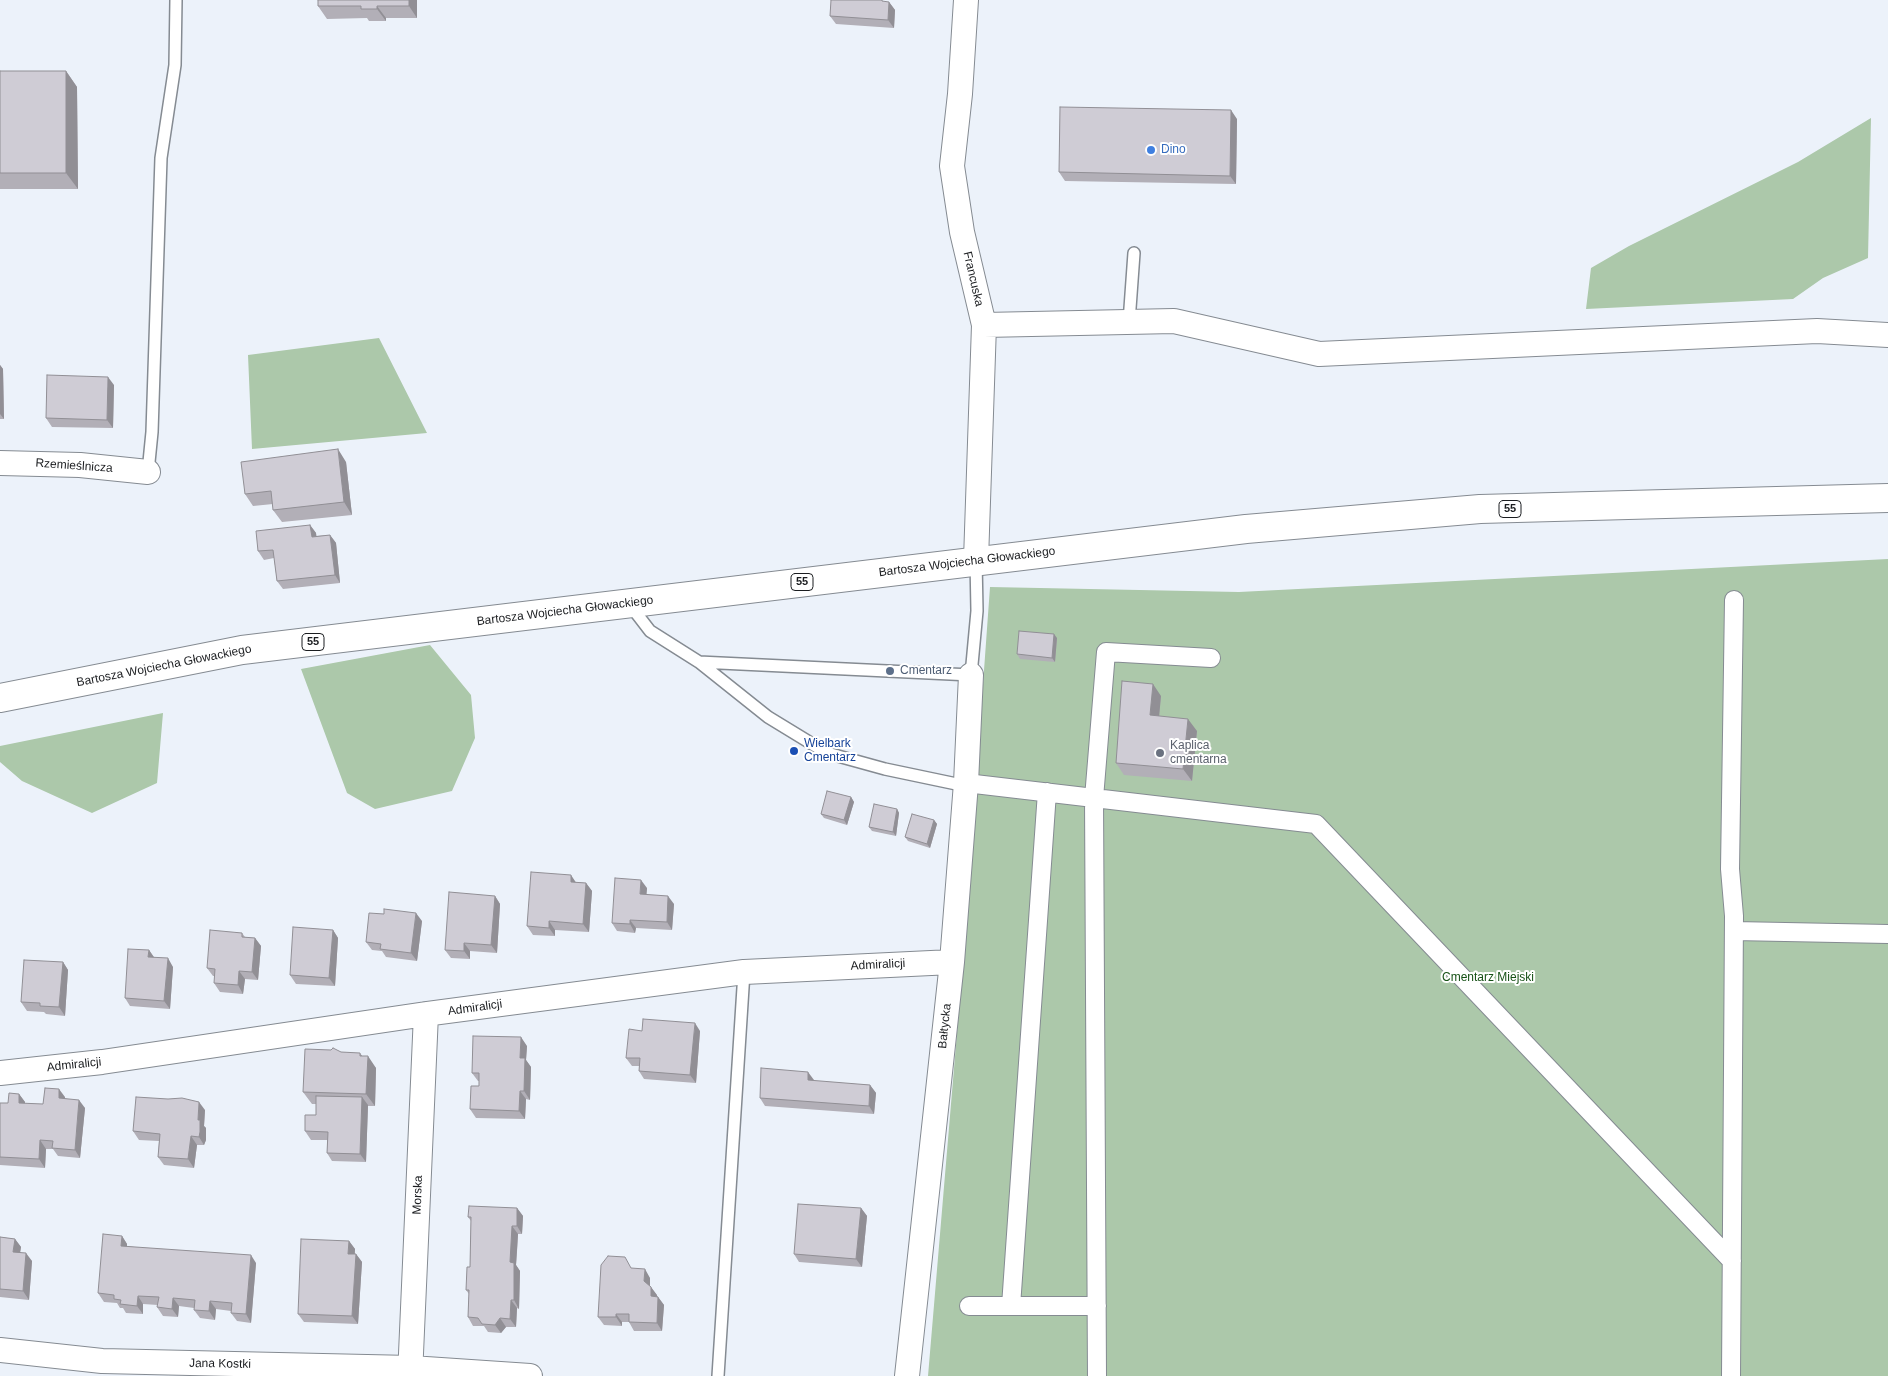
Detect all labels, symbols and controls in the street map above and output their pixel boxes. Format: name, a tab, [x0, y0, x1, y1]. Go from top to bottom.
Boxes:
place label: Dino	[1161, 143, 1186, 157]
marker: Dino	[1145, 144, 1157, 156]
street label: Francuska	[960, 250, 986, 308]
street label: Rzemieślnicza	[35, 456, 113, 476]
road number: 55	[1499, 500, 1521, 518]
street label: Bartosza Wojciecha Głowackiego	[878, 544, 1056, 580]
road number: 55	[791, 574, 813, 590]
street label: Bartosza Wojciecha Głowackiego	[476, 593, 654, 629]
road number: 55	[302, 634, 324, 650]
street label: Bartosza Wojciecha Głowackiego	[75, 642, 253, 690]
place label: Cmentarz	[900, 664, 952, 678]
marker: Cmentarz	[884, 665, 896, 677]
place label: Wielbark Cmentarz	[804, 737, 856, 765]
place label: Kaplica cmentarna	[1170, 739, 1227, 767]
marker: Wielbark Cmentarz	[788, 745, 800, 757]
marker: Kaplica cmentarna	[1154, 747, 1166, 759]
street label: Admiralicji	[850, 956, 906, 974]
park label: Cmentarz Miejski	[1442, 971, 1534, 985]
street label: Admiralicji	[447, 997, 503, 1019]
street label: Bałtycka	[935, 1003, 955, 1049]
street label: Admiralicji	[46, 1055, 102, 1075]
street label: Morska	[410, 1175, 426, 1215]
street label: Jana Kostki	[189, 1356, 251, 1372]

